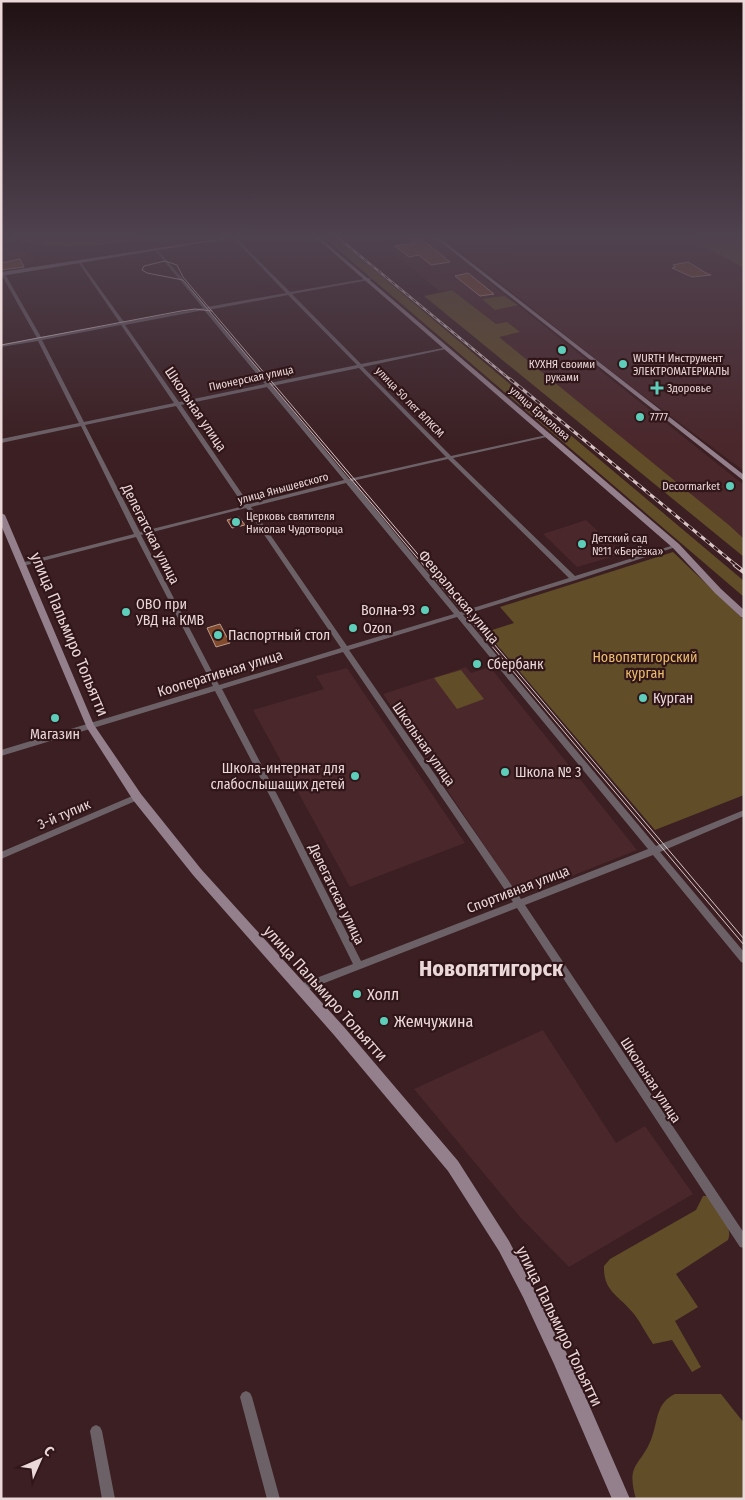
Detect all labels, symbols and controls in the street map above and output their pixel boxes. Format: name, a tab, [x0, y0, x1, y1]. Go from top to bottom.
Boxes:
marker: КУХНЯ своими руками	[556, 344, 568, 356]
place label: WURTH Инструмент ЭЛЕКТРОМАТЕРИАЛЫ	[633, 352, 729, 378]
place label: КУХНЯ своими руками	[529, 358, 595, 384]
marker: WURTH Инструмент ЭЛЕКТРОМАТЕРИАЛЫ	[617, 358, 629, 370]
street label: Пионерская улица	[208, 363, 295, 394]
street label: Школьная улица	[161, 364, 230, 455]
street label: улица 50 лет ВЛКСМ	[373, 364, 447, 440]
marker: Здоровье	[651, 382, 663, 394]
place label: Здоровье	[667, 382, 711, 395]
street label: улица Ермолова	[507, 384, 573, 443]
marker: 7777	[634, 411, 646, 423]
place label: 7777	[650, 411, 668, 424]
street label: улица Янышевского	[236, 470, 330, 507]
street label: Делегатская улица	[118, 480, 183, 587]
place label: Decormarket	[662, 480, 720, 493]
marker: Decormarket	[724, 480, 736, 492]
place label: Церковь святителя Николая Чудотворца	[246, 510, 343, 536]
marker: Церковь святителя Николая Чудотворца	[230, 516, 242, 528]
place label: Детский сад №11 «Берёзка»	[591, 532, 663, 558]
marker: Детский сад №11 «Берёзка»	[576, 538, 588, 550]
street label: Февральская улица	[415, 547, 503, 648]
street label: улица Пальмиро Тольятти	[26, 549, 113, 719]
place label: ОВО при УВД на КМВ	[135, 596, 205, 629]
place label: Волна-93	[361, 602, 415, 619]
marker: Волна-93	[419, 604, 431, 616]
marker: ОВО при УВД на КМВ	[120, 606, 132, 618]
place label: Ozon	[363, 620, 392, 637]
marker: Ozon	[347, 622, 359, 634]
place label: Паспортный стол	[228, 627, 330, 644]
marker: Паспортный стол	[212, 629, 224, 641]
street label: Кооперативная улица	[155, 646, 285, 701]
park label: Новопятигорский курган	[592, 649, 698, 682]
place label: Сбербанк	[487, 656, 544, 673]
marker: Сбербанк	[471, 658, 483, 670]
place label: Курган	[653, 690, 693, 707]
marker: Курган	[637, 692, 649, 704]
street label: Школьная улица	[388, 699, 459, 790]
marker: Магазин	[49, 712, 61, 724]
place label: Магазин	[30, 726, 80, 743]
place label: Школа-интернат для слабослышащих детей	[211, 760, 345, 793]
place label: Школа № 3	[515, 764, 581, 781]
marker: Школа № 3	[499, 766, 511, 778]
marker: Школа-интернат для слабослышащих детей	[349, 770, 361, 782]
street label: 3-й тупик	[35, 796, 94, 833]
street label: Делегатская улица	[304, 840, 368, 948]
street label: Спортивная улица	[464, 862, 572, 917]
street label: улица Пальмиро Тольятти	[260, 922, 392, 1065]
district label: Новопятигорск	[419, 955, 564, 982]
place label: Холл	[367, 985, 399, 1004]
marker: Холл	[351, 988, 363, 1000]
place label: Жемчужина	[394, 1012, 474, 1031]
marker: Жемчужина	[378, 1015, 390, 1027]
street label: Школьная улица	[617, 1034, 685, 1126]
street label: улица Пальмиро Тольятти	[512, 1243, 607, 1409]
north arrow	[15, 1435, 65, 1485]
text: С	[40, 1443, 58, 1460]

